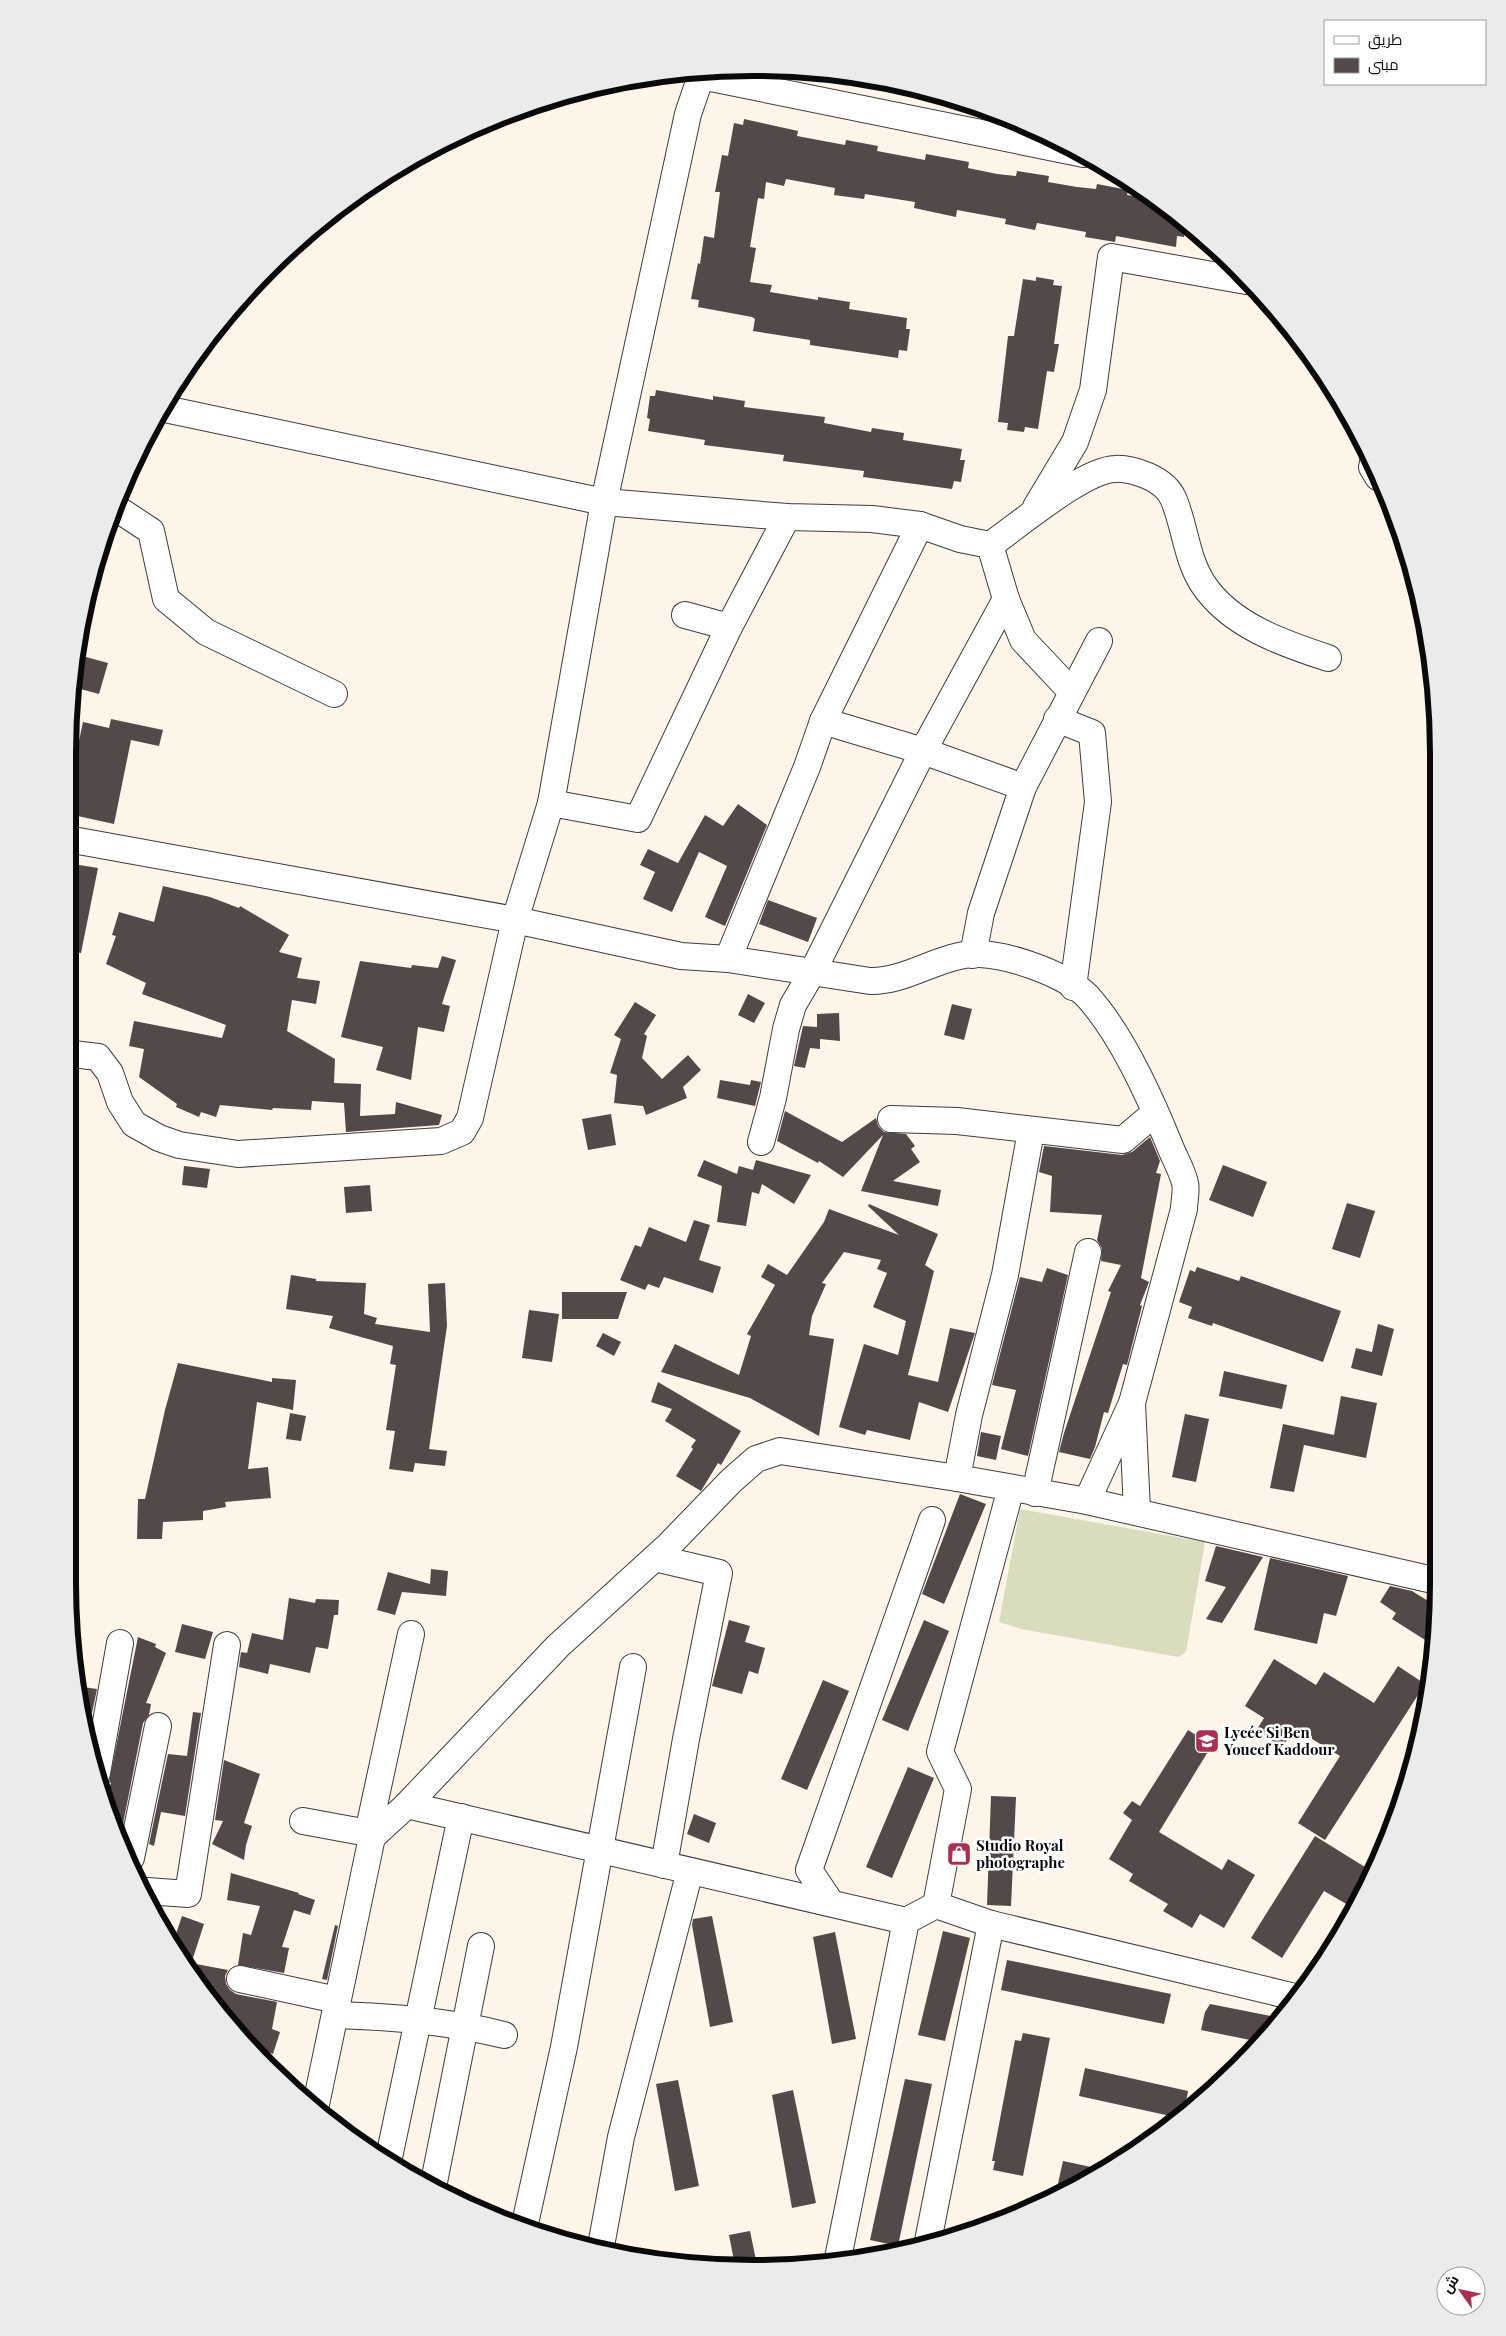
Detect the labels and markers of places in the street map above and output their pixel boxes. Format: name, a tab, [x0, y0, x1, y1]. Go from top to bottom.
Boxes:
place label: Lycée Si Ben Youcef Kaddour	[1223, 1722, 1334, 1759]
school or university icon: Lycée Si Ben Youcef Kaddour	[1194, 1728, 1220, 1754]
place label: Studio Royal photographe	[976, 1835, 1065, 1872]
shop icon: Studio Royal photographe	[946, 1841, 972, 1867]

